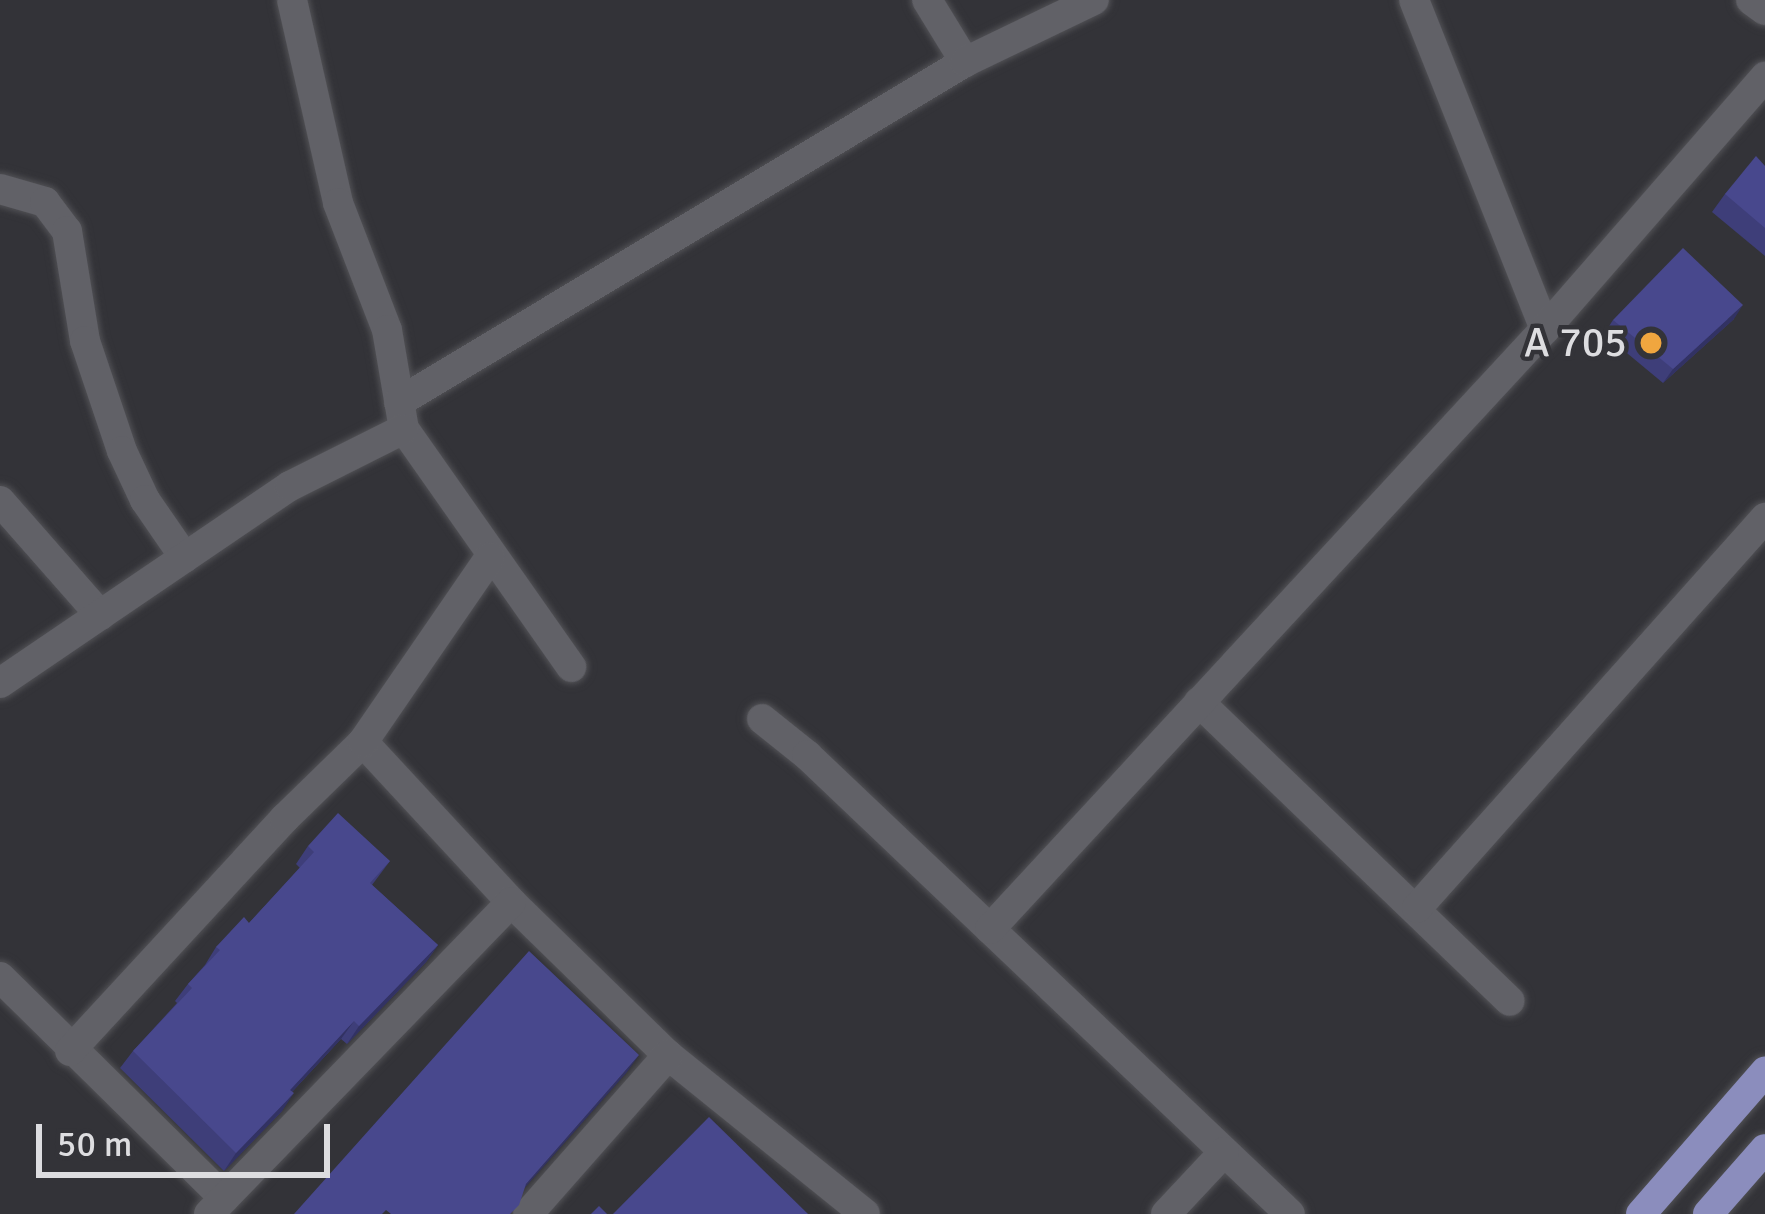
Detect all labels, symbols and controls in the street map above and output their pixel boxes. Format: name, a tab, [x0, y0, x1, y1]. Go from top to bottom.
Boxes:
place label: A 705	[1524, 318, 1627, 368]
marker: A 705	[1638, 330, 1664, 356]
scale bar	[42, 1100, 336, 1174]
text: 50 m	[57, 1122, 133, 1167]

